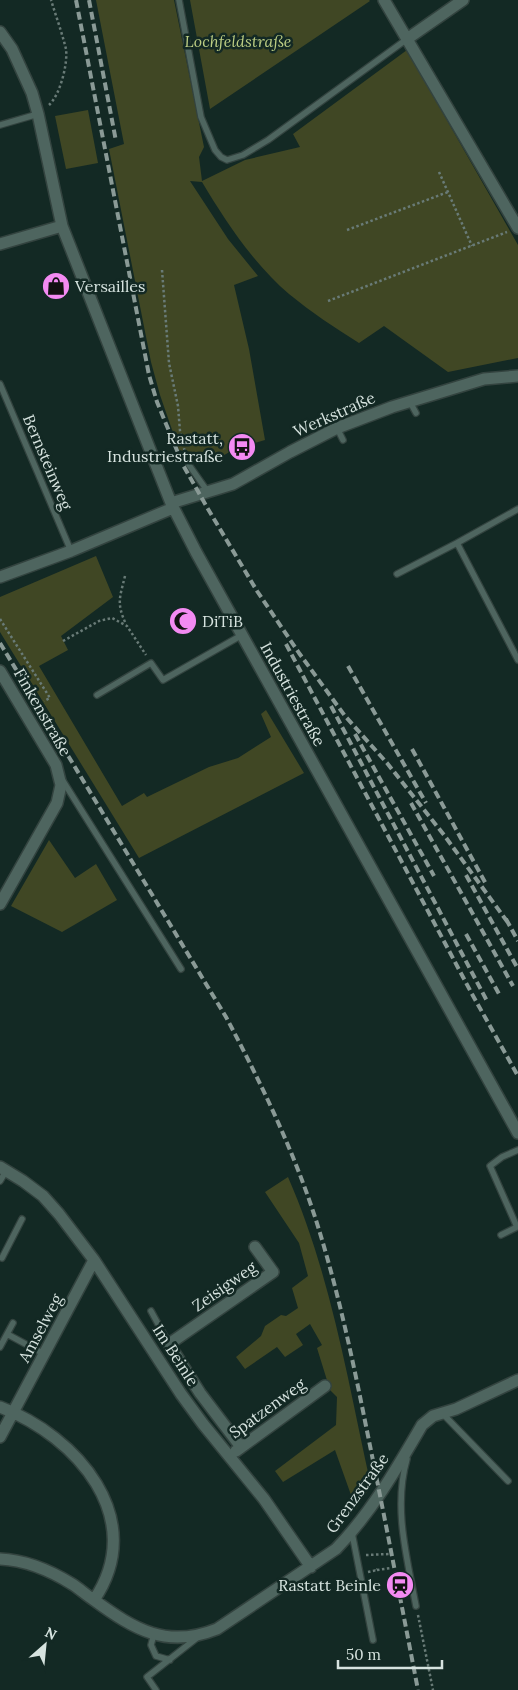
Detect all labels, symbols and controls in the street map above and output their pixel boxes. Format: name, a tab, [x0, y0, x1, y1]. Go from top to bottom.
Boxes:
park label: Lochfeldstraße	[185, 31, 292, 51]
shop icon: Versailles	[41, 271, 71, 301]
place label: Versailles	[74, 276, 145, 296]
street label: Werkstraße	[290, 387, 378, 441]
street label: Bernsteinweg	[19, 411, 78, 514]
place label: Rastatt, Industriestraße	[107, 428, 223, 466]
bus stop icon: Rastatt, Industriestraße	[227, 432, 257, 462]
mosque icon: DiTiB	[168, 606, 198, 636]
place label: DiTiB	[202, 611, 243, 631]
street label: Industriestraße	[256, 638, 330, 750]
street label: Finkenstraße	[10, 665, 76, 760]
street label: Zeisigweg	[188, 1256, 261, 1315]
street label: Amselweg	[13, 1289, 67, 1367]
street label: Im Beinle	[149, 1320, 204, 1390]
street label: Spatzenweg	[225, 1373, 310, 1442]
street label: Grenzstraße	[321, 1449, 393, 1537]
station icon: Rastatt Beinle	[385, 1570, 415, 1600]
place label: Rastatt Beinle	[278, 1575, 381, 1595]
north arrow	[20, 1620, 70, 1670]
text: N	[42, 1623, 60, 1644]
scale bar	[338, 1638, 442, 1670]
text: 50 m	[346, 1645, 381, 1664]

